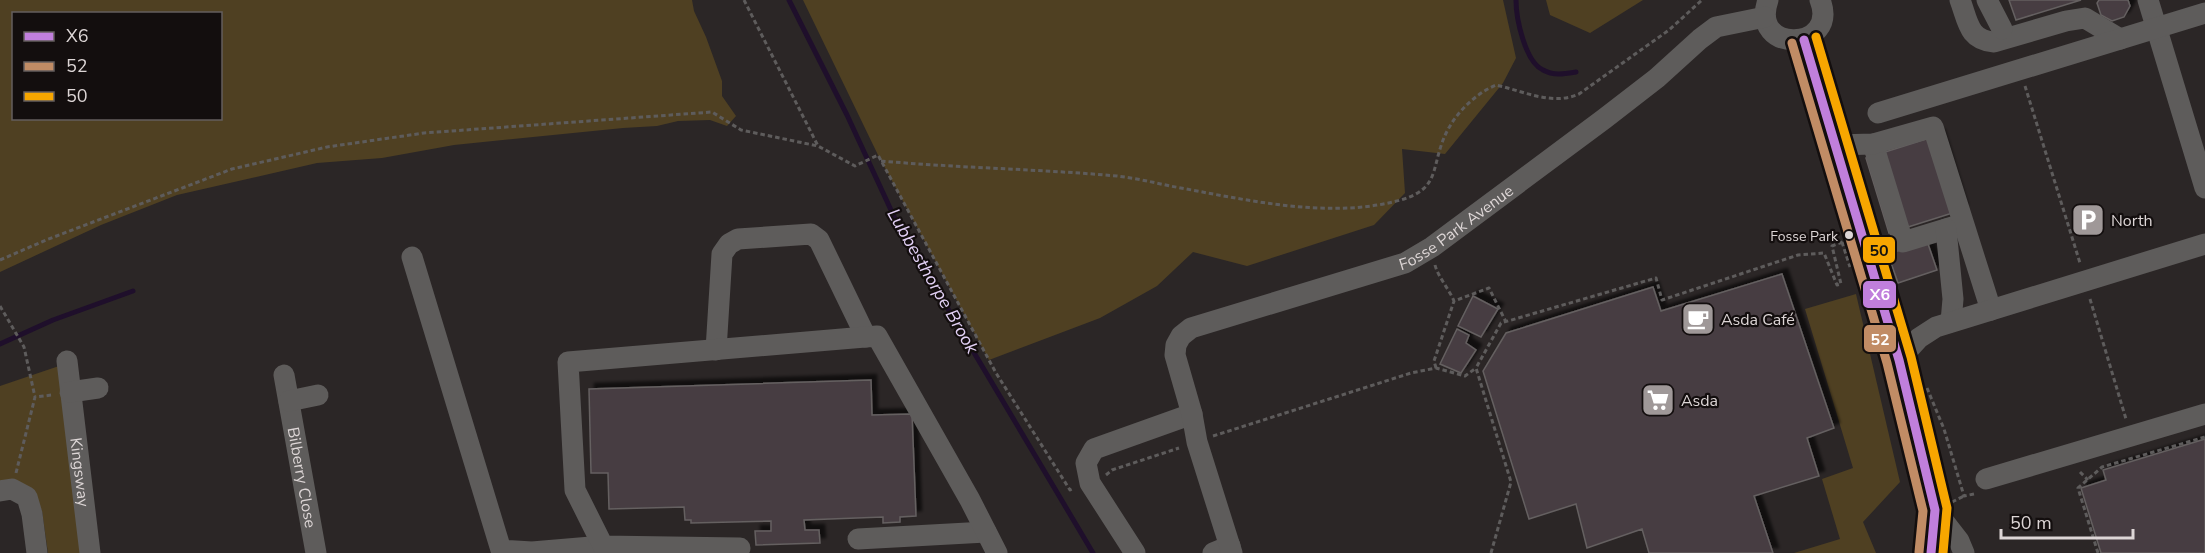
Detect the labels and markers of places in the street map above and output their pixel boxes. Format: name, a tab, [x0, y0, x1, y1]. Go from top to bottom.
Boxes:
parking icon: North	[2070, 202, 2106, 238]
place label: North	[2111, 210, 2153, 232]
place label: Fosse Park	[1770, 227, 1839, 246]
marker: Fosse Park	[1843, 229, 1855, 241]
cafe icon: Asda Café	[1680, 301, 1716, 337]
place label: Asda Café	[1721, 309, 1795, 331]
supermarket icon: Asda	[1640, 382, 1676, 418]
place label: Asda	[1681, 390, 1718, 412]

